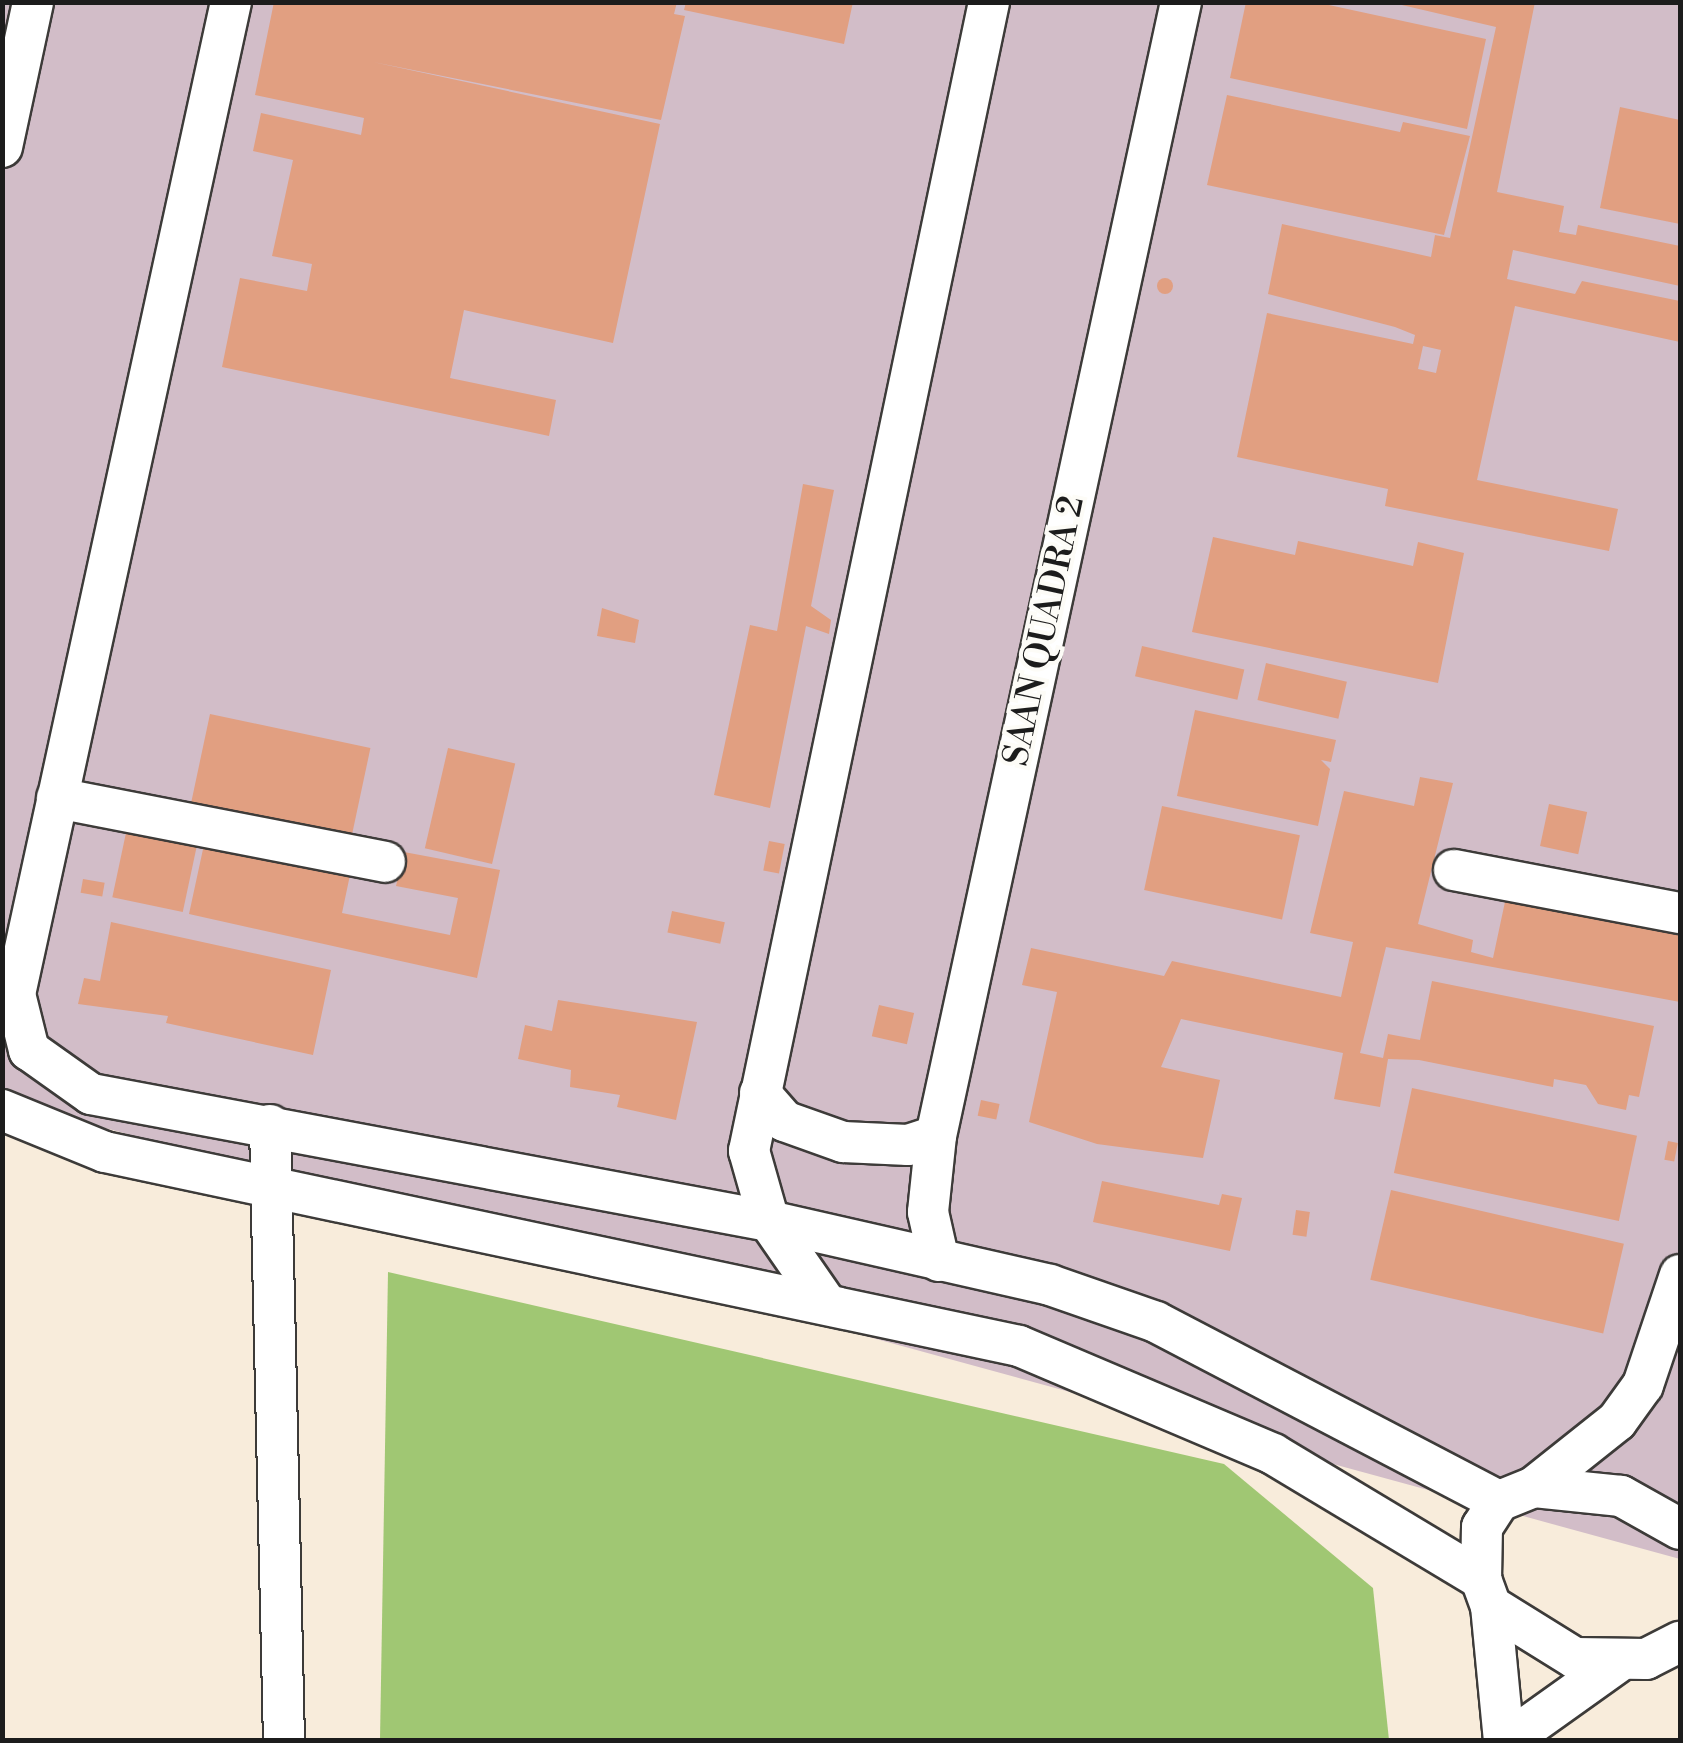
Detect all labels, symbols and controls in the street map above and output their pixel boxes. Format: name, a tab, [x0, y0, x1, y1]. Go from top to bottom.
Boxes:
street label: SAAN QUADRA 2	[996, 492, 1094, 770]

